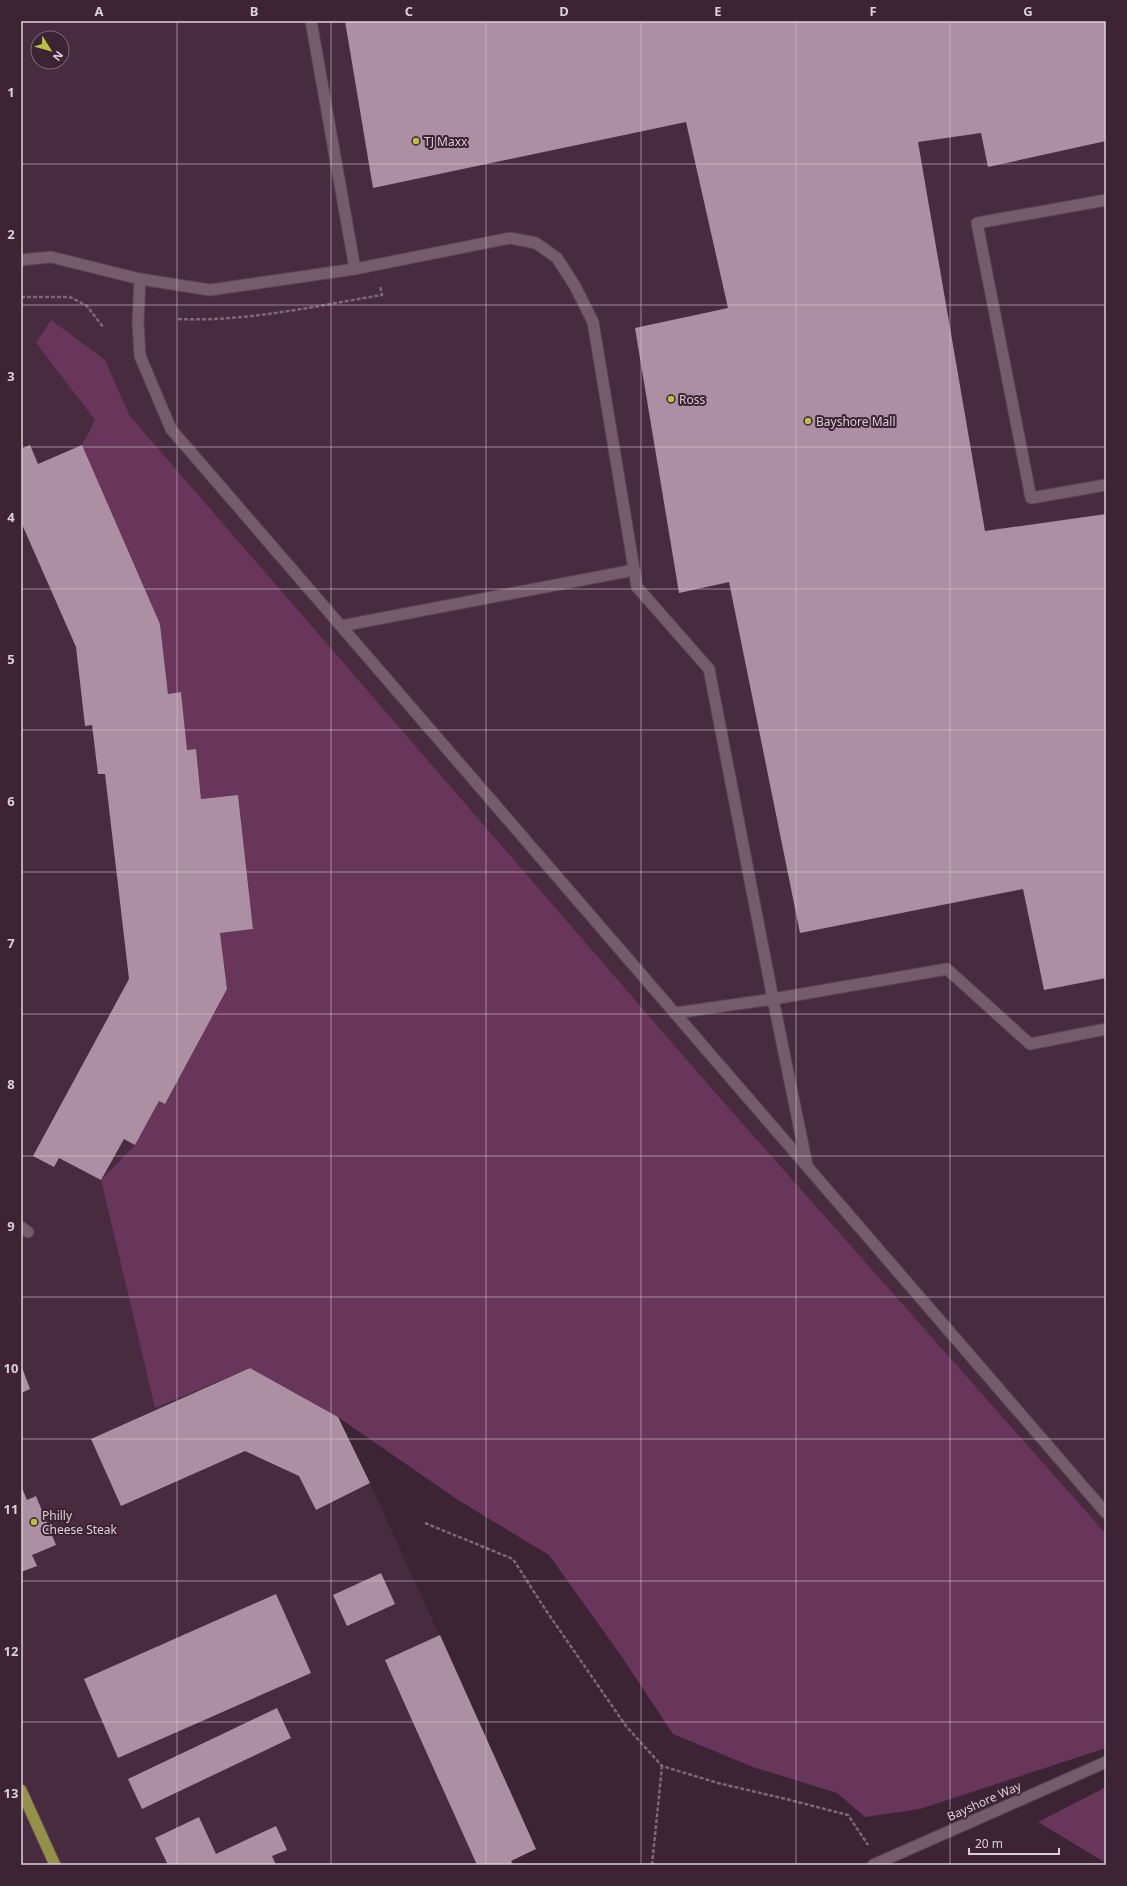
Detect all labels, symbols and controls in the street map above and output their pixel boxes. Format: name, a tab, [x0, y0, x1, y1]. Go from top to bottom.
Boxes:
text: A	[95, 2, 104, 20]
text: B	[250, 2, 258, 20]
text: C	[405, 2, 413, 20]
text: D	[559, 2, 569, 20]
text: E	[714, 2, 722, 20]
text: F	[869, 2, 877, 20]
text: G	[1023, 2, 1033, 20]
north arrow	[30, 30, 70, 70]
text: N	[50, 48, 67, 64]
text: 1	[7, 83, 15, 101]
place label: TJ Maxx	[424, 133, 468, 150]
marker: TJ Maxx	[411, 136, 421, 146]
text: 2	[7, 225, 15, 243]
text: 3	[7, 367, 15, 385]
place label: Ross	[679, 391, 705, 408]
marker: Ross	[666, 394, 676, 404]
place label: Bayshore Mall	[816, 413, 896, 430]
marker: Bayshore Mall	[803, 416, 813, 426]
text: 4	[7, 508, 15, 526]
text: 5	[7, 650, 15, 668]
text: 6	[7, 792, 15, 810]
text: 7	[7, 934, 15, 952]
text: 8	[7, 1075, 15, 1093]
text: 9	[7, 1217, 15, 1235]
text: 10	[4, 1359, 18, 1377]
text: 11	[4, 1500, 18, 1518]
place label: Philly Cheese Steak	[42, 1507, 118, 1538]
marker: Philly Cheese Steak	[29, 1517, 39, 1527]
text: 12	[4, 1642, 18, 1660]
street label: Bayshore Way	[944, 1777, 1025, 1825]
text: 13	[4, 1784, 18, 1802]
scale bar	[969, 1830, 1059, 1856]
text: 20 m	[975, 1835, 1003, 1852]

